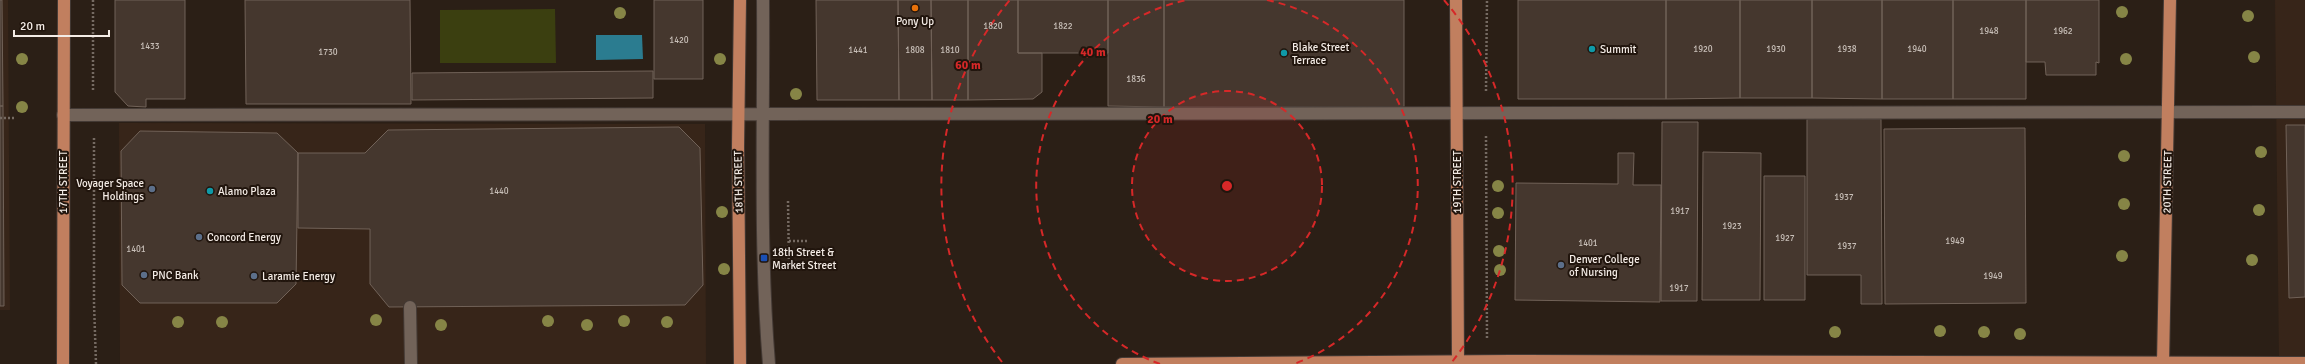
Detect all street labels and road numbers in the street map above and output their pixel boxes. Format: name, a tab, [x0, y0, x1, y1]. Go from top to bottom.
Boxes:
street label: 17TH STREET	[57, 150, 70, 213]
street label: 18TH STREET	[731, 150, 746, 214]
street label: 19TH STREET	[1451, 150, 1464, 213]
street label: 20TH STREET	[2160, 150, 2175, 214]

